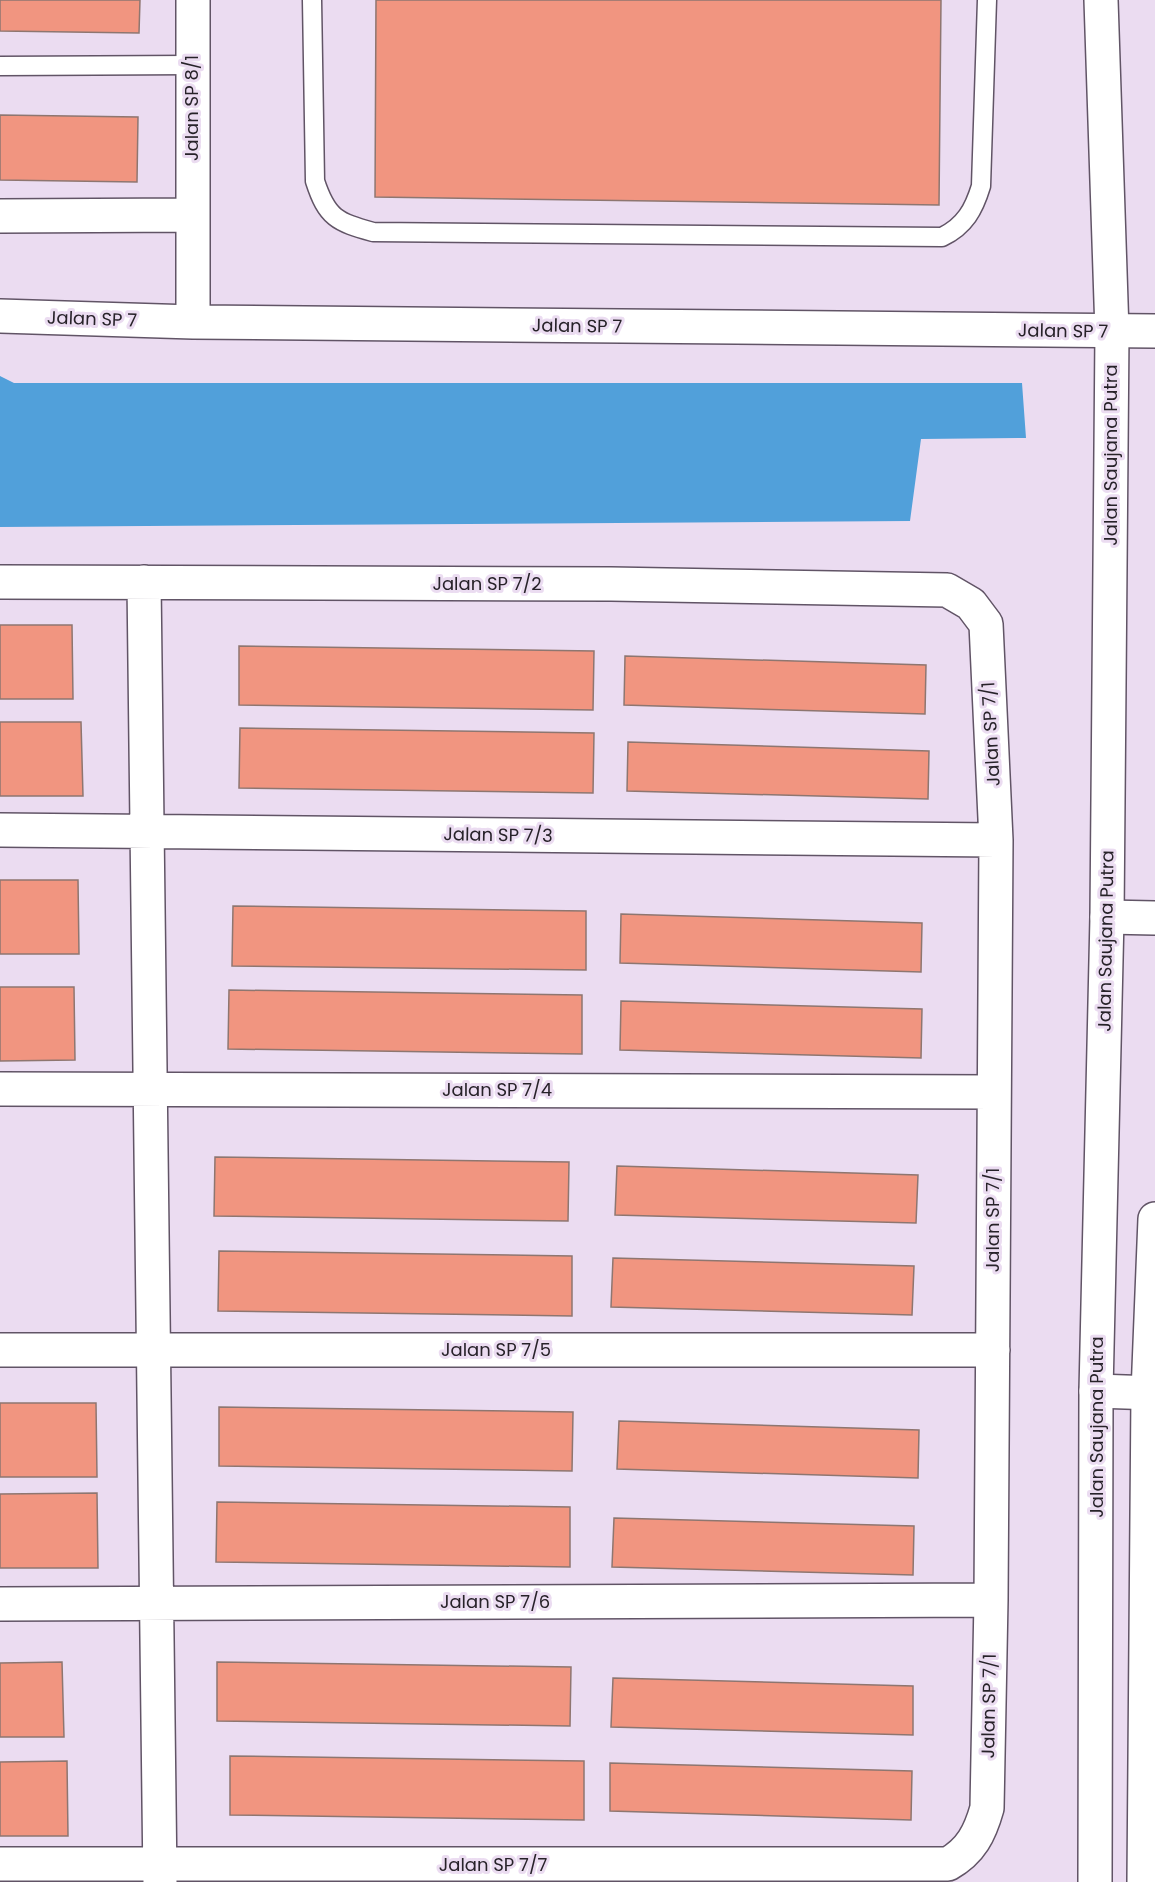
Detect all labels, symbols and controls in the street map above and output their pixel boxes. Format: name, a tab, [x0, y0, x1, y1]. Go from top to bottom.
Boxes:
street label: Jalan SP 8/1	[179, 55, 204, 161]
street label: Jalan SP 7	[46, 304, 138, 333]
street label: Jalan SP 7	[532, 312, 623, 339]
street label: Jalan SP 7	[1018, 317, 1109, 344]
street label: Jalan Saujana Putra	[1098, 364, 1123, 546]
street label: Jalan SP 7/2	[432, 571, 542, 596]
street label: Jalan SP 7/1	[975, 681, 1006, 787]
street label: Jalan SP 7/3	[443, 821, 553, 848]
street label: Jalan Saujana Putra	[1091, 850, 1120, 1032]
street label: Jalan SP 7/4	[442, 1077, 552, 1102]
street label: Jalan SP 7/1	[980, 1168, 1005, 1272]
street label: Jalan Saujana Putra	[1084, 1336, 1109, 1518]
street label: Jalan SP 7/5	[441, 1337, 551, 1362]
street label: Jalan SP 7/6	[440, 1589, 550, 1614]
street label: Jalan SP 7/1	[975, 1653, 1002, 1758]
street label: Jalan SP 7/7	[439, 1852, 547, 1877]

